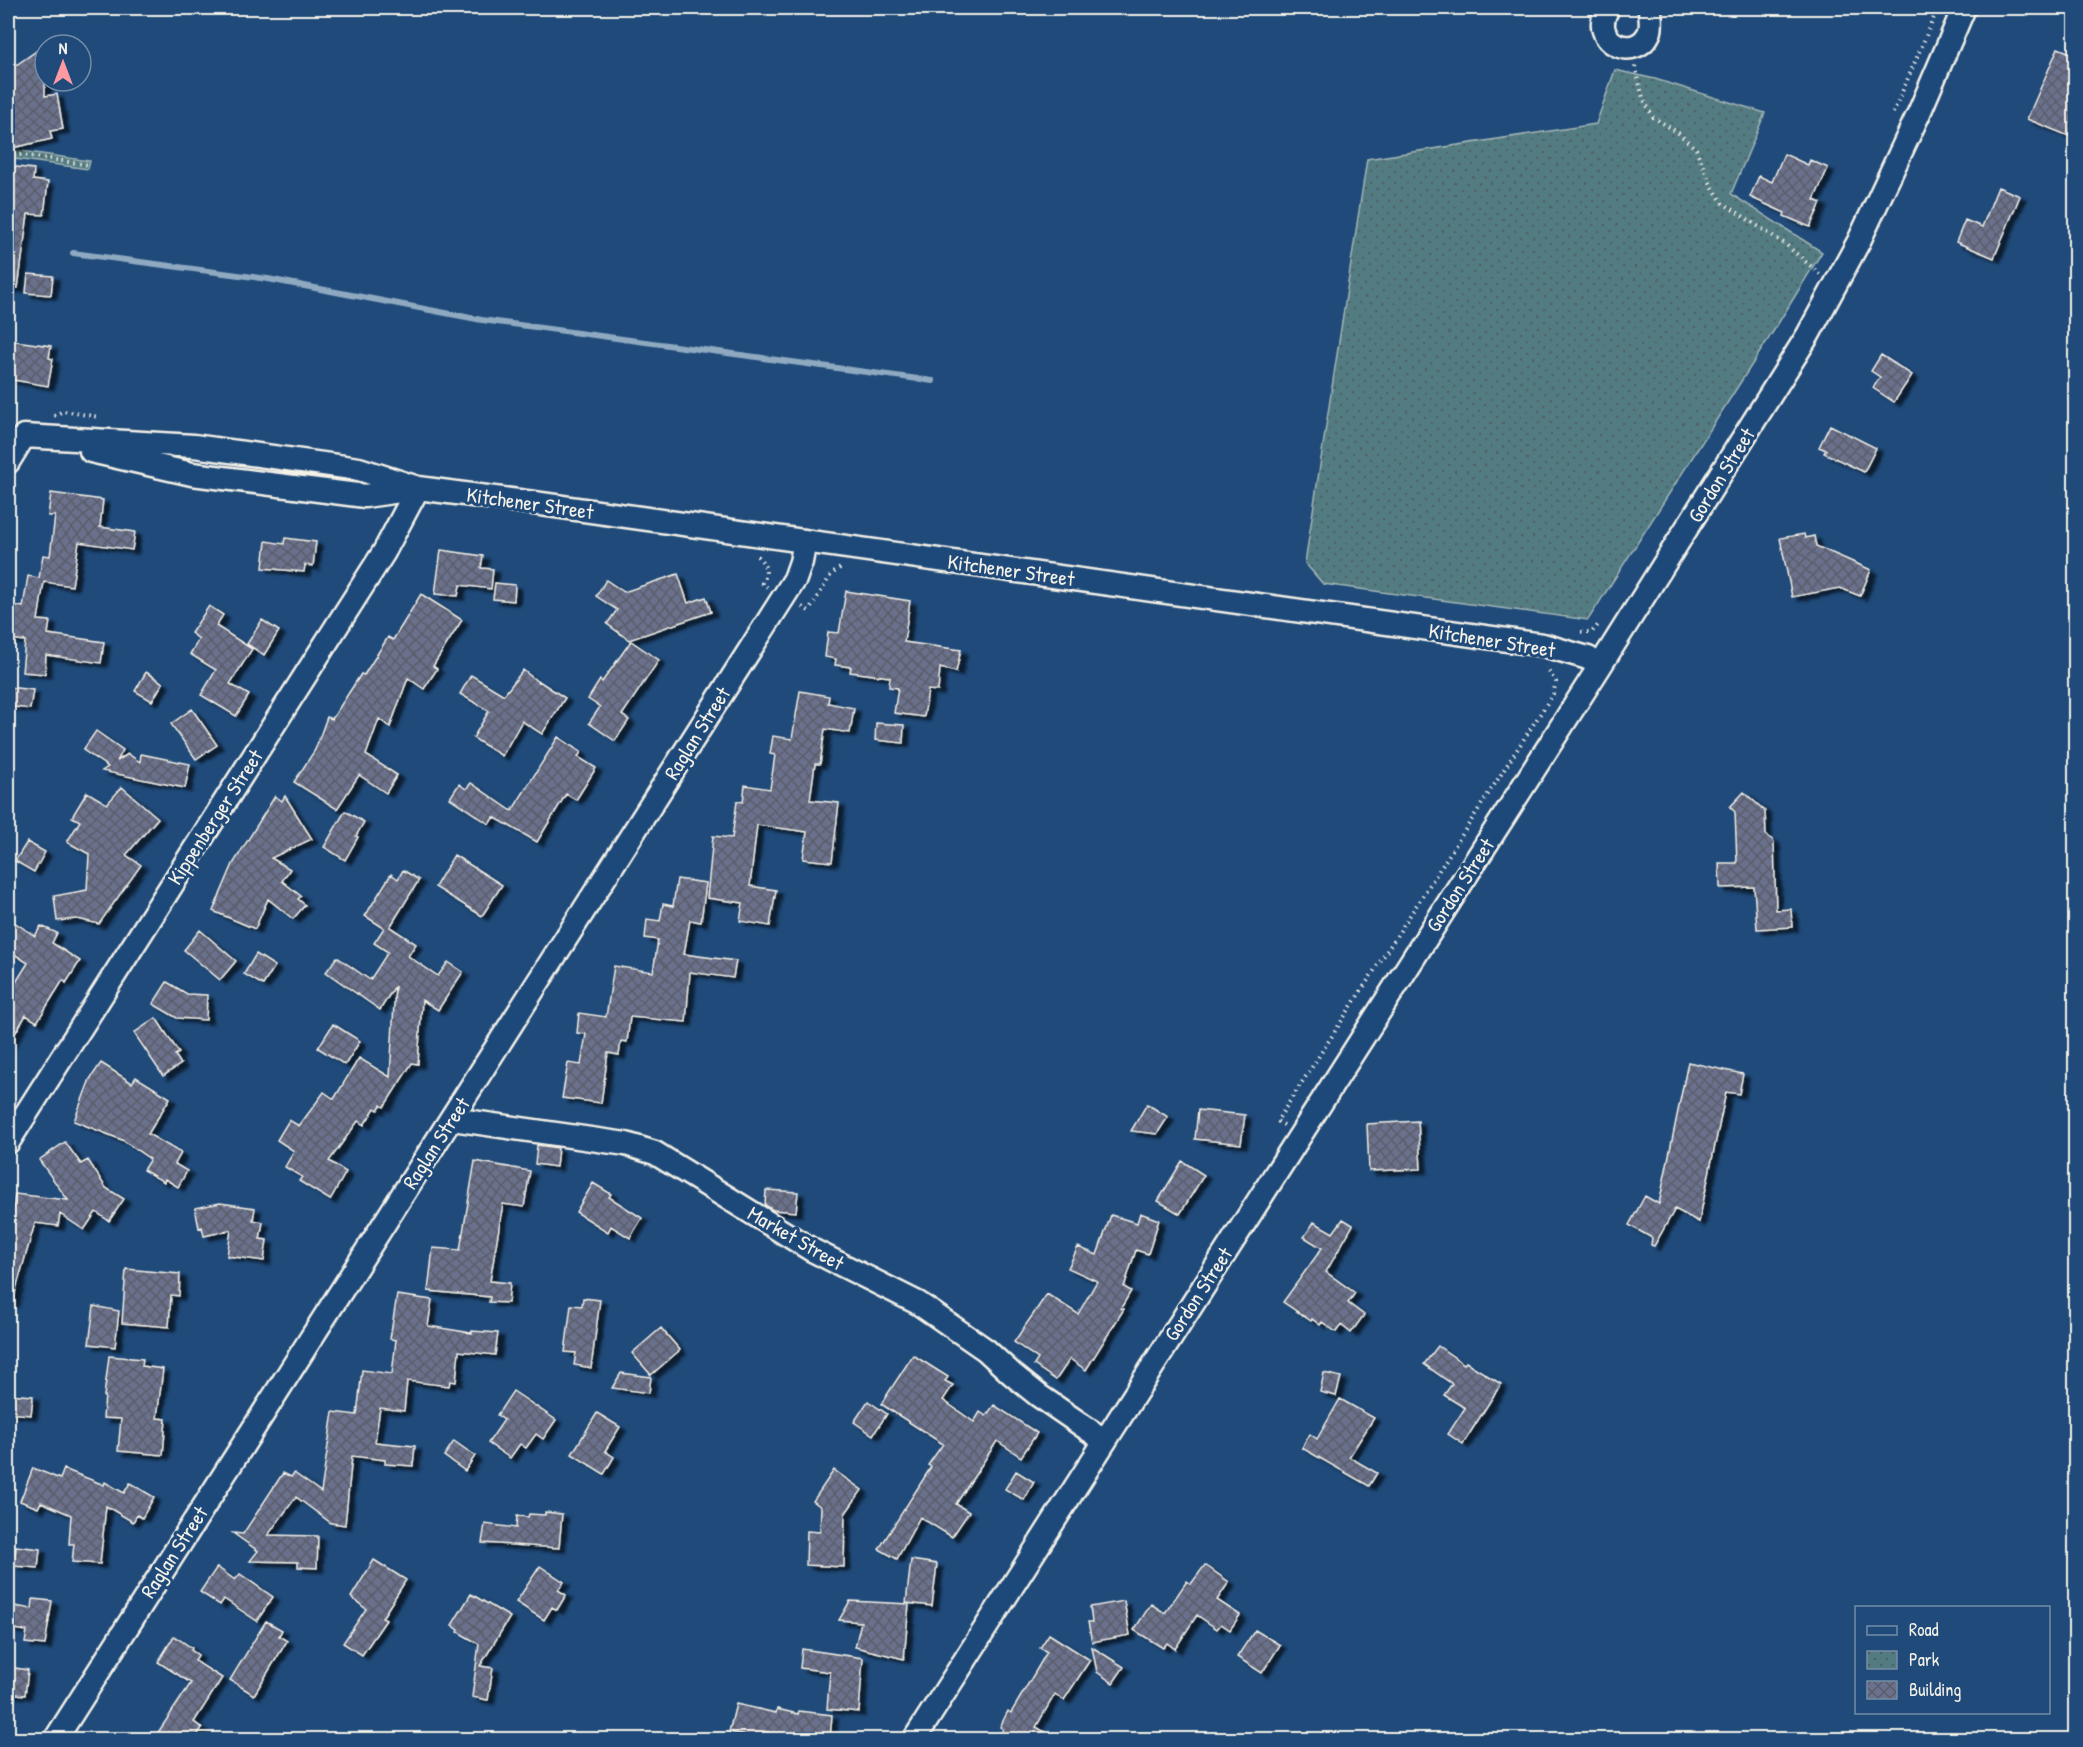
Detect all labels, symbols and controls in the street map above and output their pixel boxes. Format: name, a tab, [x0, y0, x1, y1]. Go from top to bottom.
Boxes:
north arrow	[33, 33, 93, 93]
text: N	[59, 37, 68, 59]
street label: Gordon Street	[1680, 422, 1762, 528]
street label: Kitchener Street	[465, 480, 596, 526]
street label: Kitchener Street	[946, 547, 1077, 593]
street label: Kitchener Street	[1427, 616, 1558, 664]
street label: Raglan Street	[657, 681, 737, 785]
street label: Kippenberger Street	[160, 743, 270, 890]
street label: Gordon Street	[1419, 832, 1502, 938]
street label: Raglan Street	[395, 1091, 477, 1195]
street label: Market Street	[742, 1199, 850, 1278]
street label: Gordon Street	[1157, 1241, 1240, 1347]
street label: Raglan Street	[133, 1500, 215, 1604]
legend	[1855, 1606, 2050, 1714]
text: Road	[1909, 1617, 1939, 1642]
text: Park	[1909, 1647, 1940, 1672]
text: Building	[1909, 1677, 1961, 1702]

